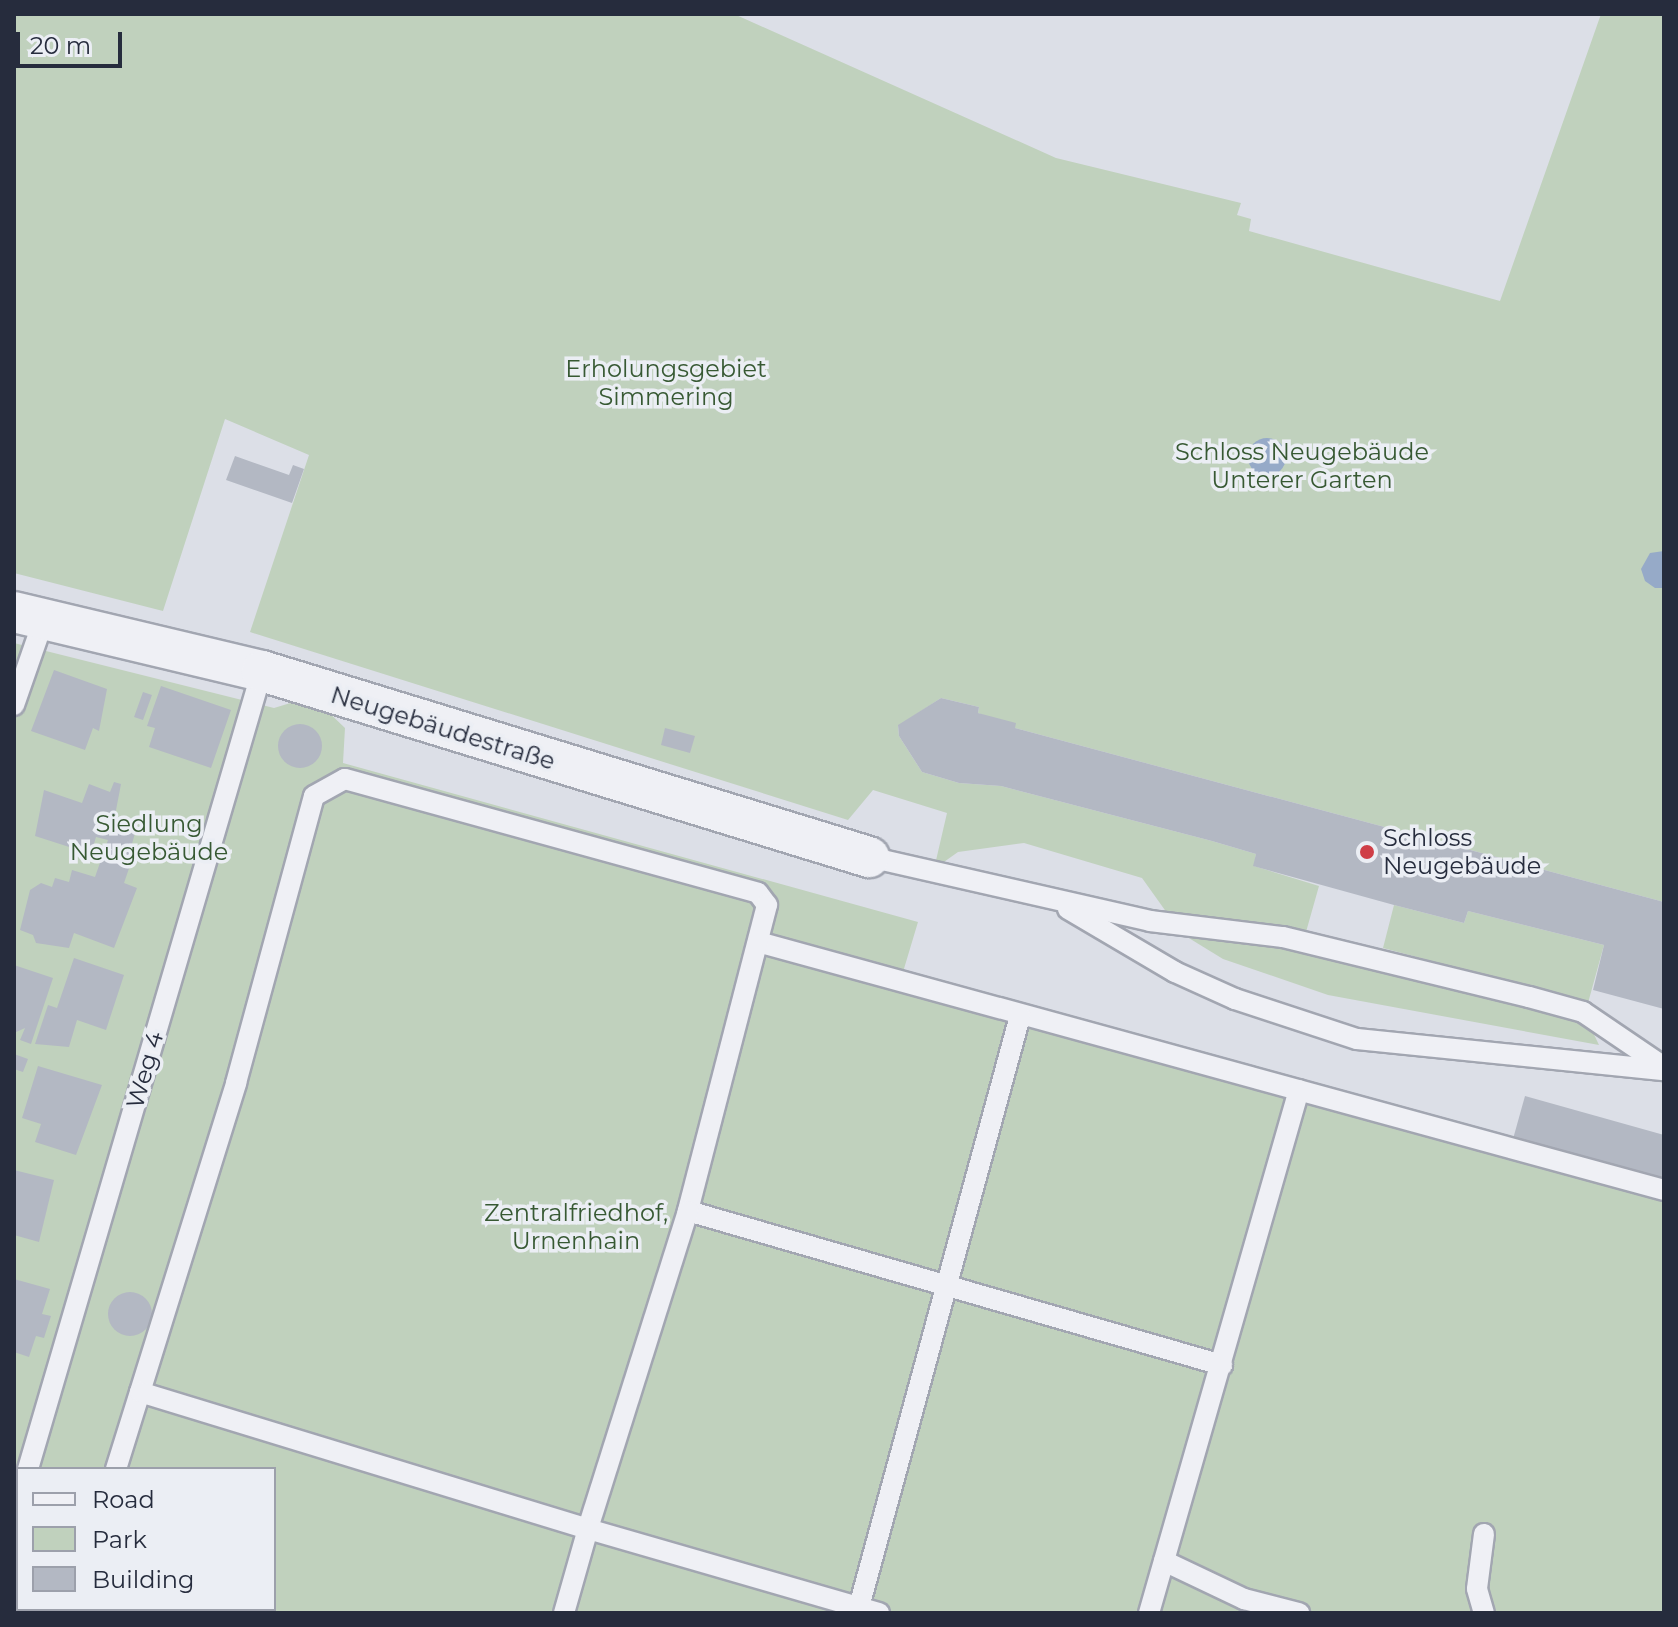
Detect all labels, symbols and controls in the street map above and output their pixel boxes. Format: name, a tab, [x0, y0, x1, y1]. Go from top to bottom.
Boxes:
scale bar	[20, 16, 126, 66]
text: 20 m	[30, 31, 91, 60]
park label: Erholungsgebiet Simmering	[565, 355, 767, 411]
park label: Schloss Neugebäude Unterer Garten	[1175, 438, 1429, 494]
street label: Neugebäudestraße	[327, 680, 559, 776]
park label: Siedlung Neugebäude	[70, 810, 228, 866]
place label: Schloss Neugebäude	[1383, 824, 1541, 880]
marker: Schloss Neugebäude	[1358, 843, 1376, 861]
street label: Weg 4	[120, 1028, 170, 1112]
park label: Zentralfriedhof, Urnenhain	[484, 1199, 668, 1255]
legend	[16, 1467, 276, 1611]
text: Road	[92, 1485, 155, 1514]
text: Park	[92, 1525, 147, 1554]
text: Building	[92, 1565, 195, 1594]

